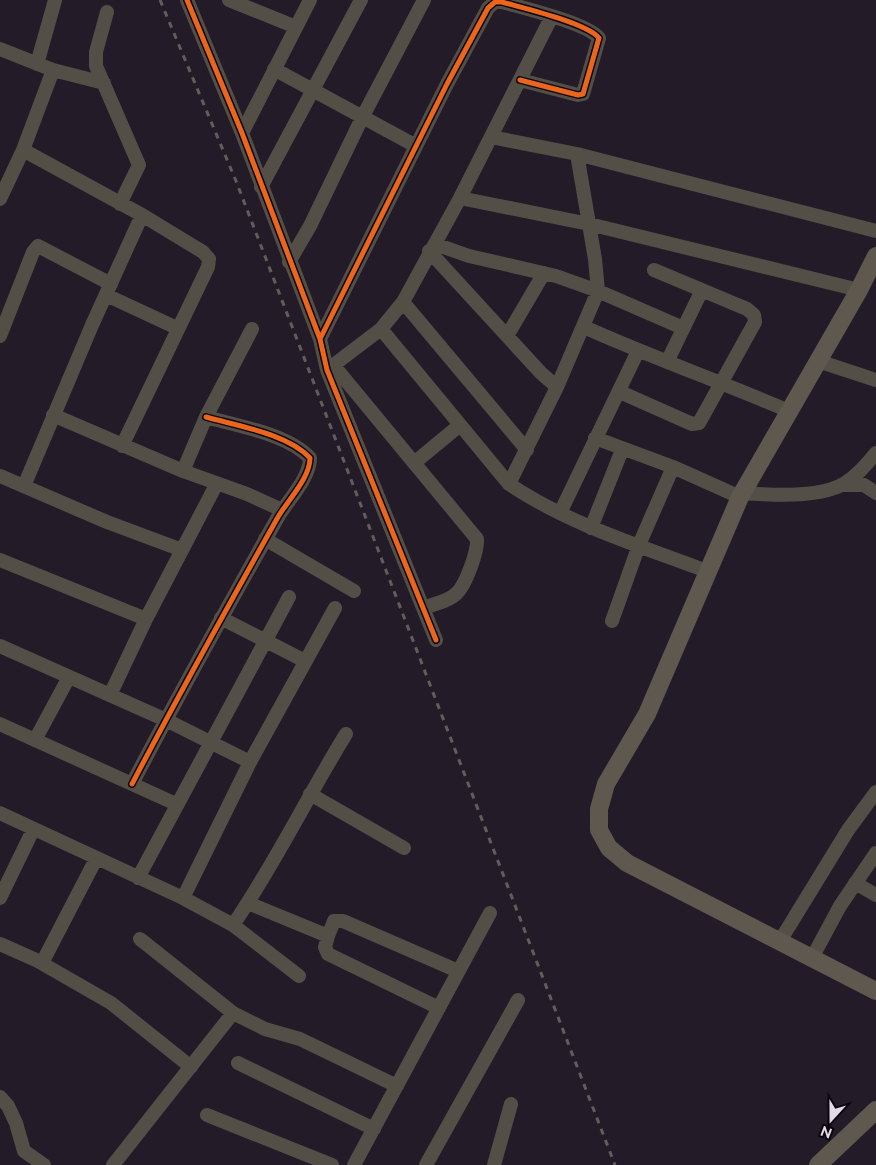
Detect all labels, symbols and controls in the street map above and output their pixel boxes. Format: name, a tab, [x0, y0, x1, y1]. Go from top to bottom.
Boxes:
north arrow	[806, 1095, 856, 1145]
text: N	[818, 1123, 834, 1142]

